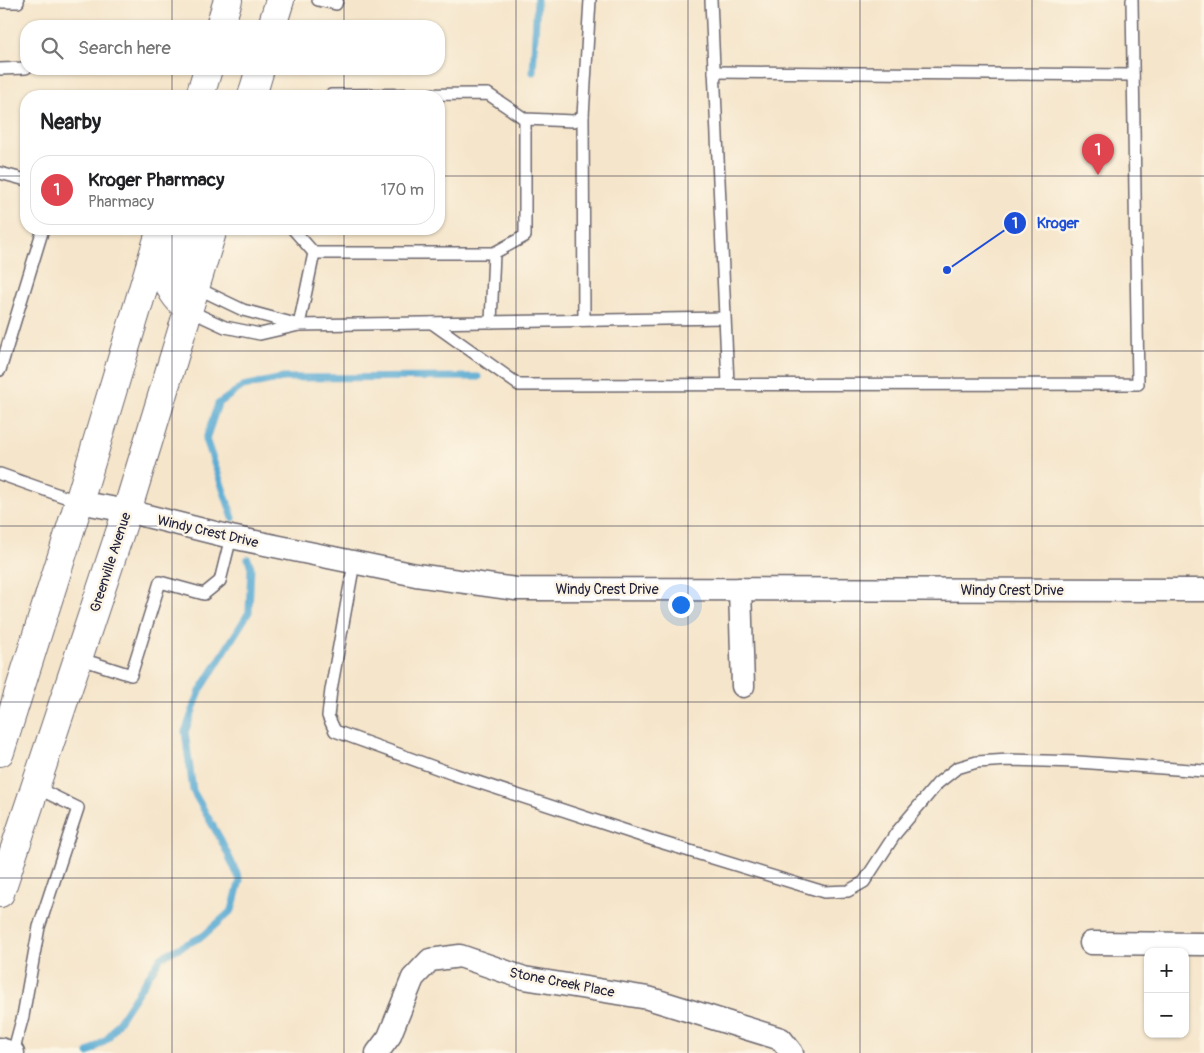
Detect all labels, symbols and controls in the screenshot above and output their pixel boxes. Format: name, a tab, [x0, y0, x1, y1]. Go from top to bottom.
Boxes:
search box	[20, 20, 445, 75]
icon: search	[38, 34, 66, 62]
text: Search here	[78, 36, 171, 60]
text: Nearby	[40, 109, 101, 136]
pin: 1	[1082, 134, 1114, 175]
text: Kroger Pharmacy	[88, 168, 224, 192]
text: 1	[54, 180, 60, 200]
text: 170 m	[381, 180, 424, 200]
text: Pharmacy	[88, 192, 154, 212]
callout: Kroger	[1002, 208, 1090, 238]
text: 1	[1012, 214, 1018, 233]
text: Kroger	[1037, 214, 1080, 233]
street label: Greenville Avenue	[86, 510, 135, 614]
street label: Windy Crest Drive	[156, 512, 260, 551]
street label: Windy Crest Drive	[555, 581, 659, 598]
street label: Windy Crest Drive	[960, 582, 1064, 599]
your location	[668, 592, 694, 618]
map controls	[1144, 948, 1189, 1038]
button: +	[1144, 948, 1189, 993]
street label: Stone Creek Place	[508, 964, 616, 1001]
button: −	[1144, 993, 1189, 1038]

